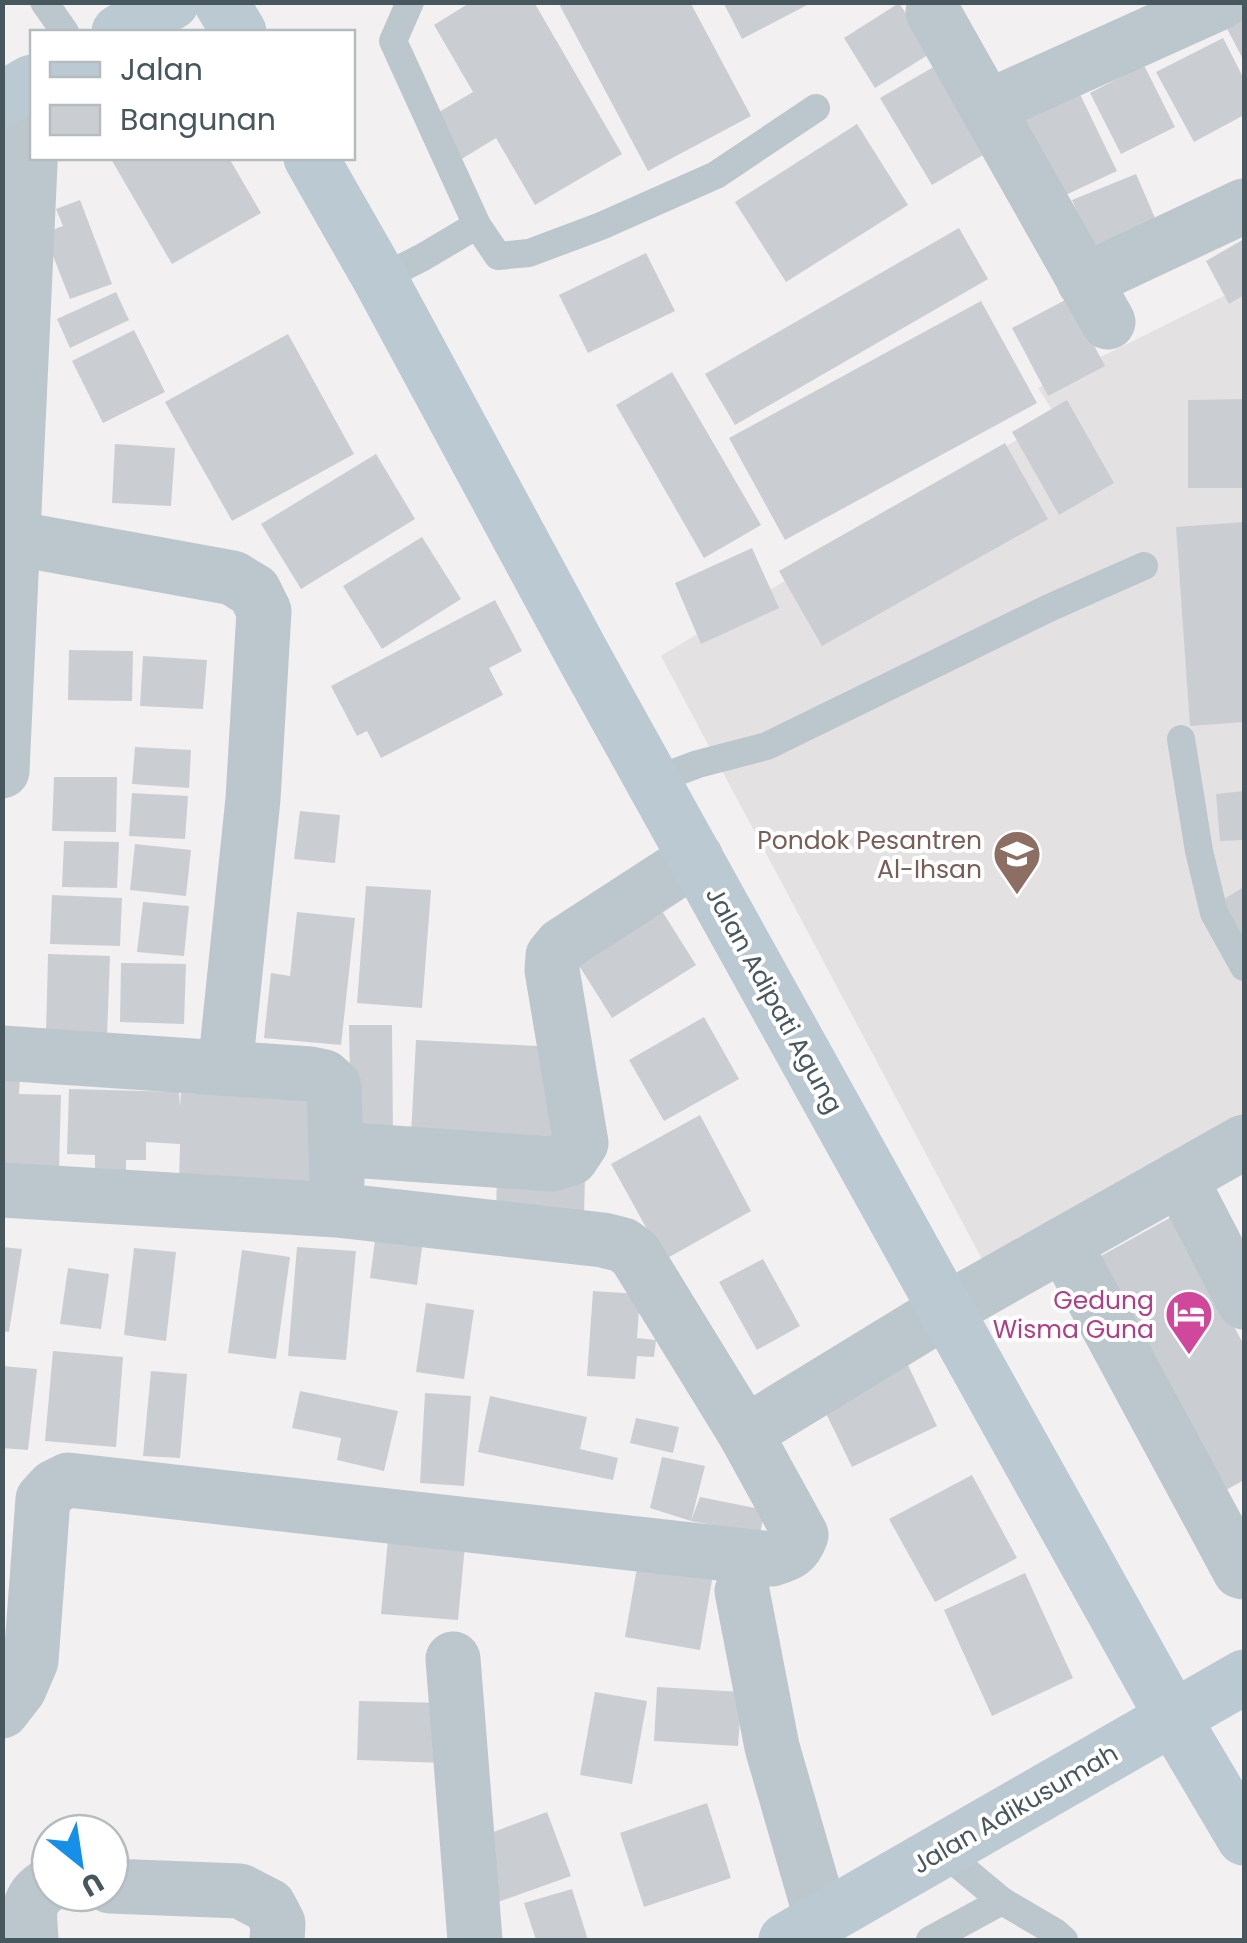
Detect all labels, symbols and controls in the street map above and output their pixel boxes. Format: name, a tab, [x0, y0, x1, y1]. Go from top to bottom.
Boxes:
legend	[30, 30, 355, 160]
text: Jalan	[120, 48, 203, 91]
text: Bangunan	[120, 98, 276, 141]
place label: Pondok Pesantren Al-Ihsan	[757, 823, 982, 887]
school or university icon: Pondok Pesantren Al-Ihsan	[991, 828, 1043, 896]
street label: Jalan Adipati Agung	[697, 880, 851, 1120]
place label: Gedung Wisma Guna	[993, 1283, 1154, 1347]
hotel icon: Gedung Wisma Guna	[1163, 1288, 1215, 1356]
street label: Jalan Adikusumah	[906, 1736, 1124, 1882]
north arrow	[30, 1813, 130, 1913]
text: U	[74, 1862, 111, 1906]

